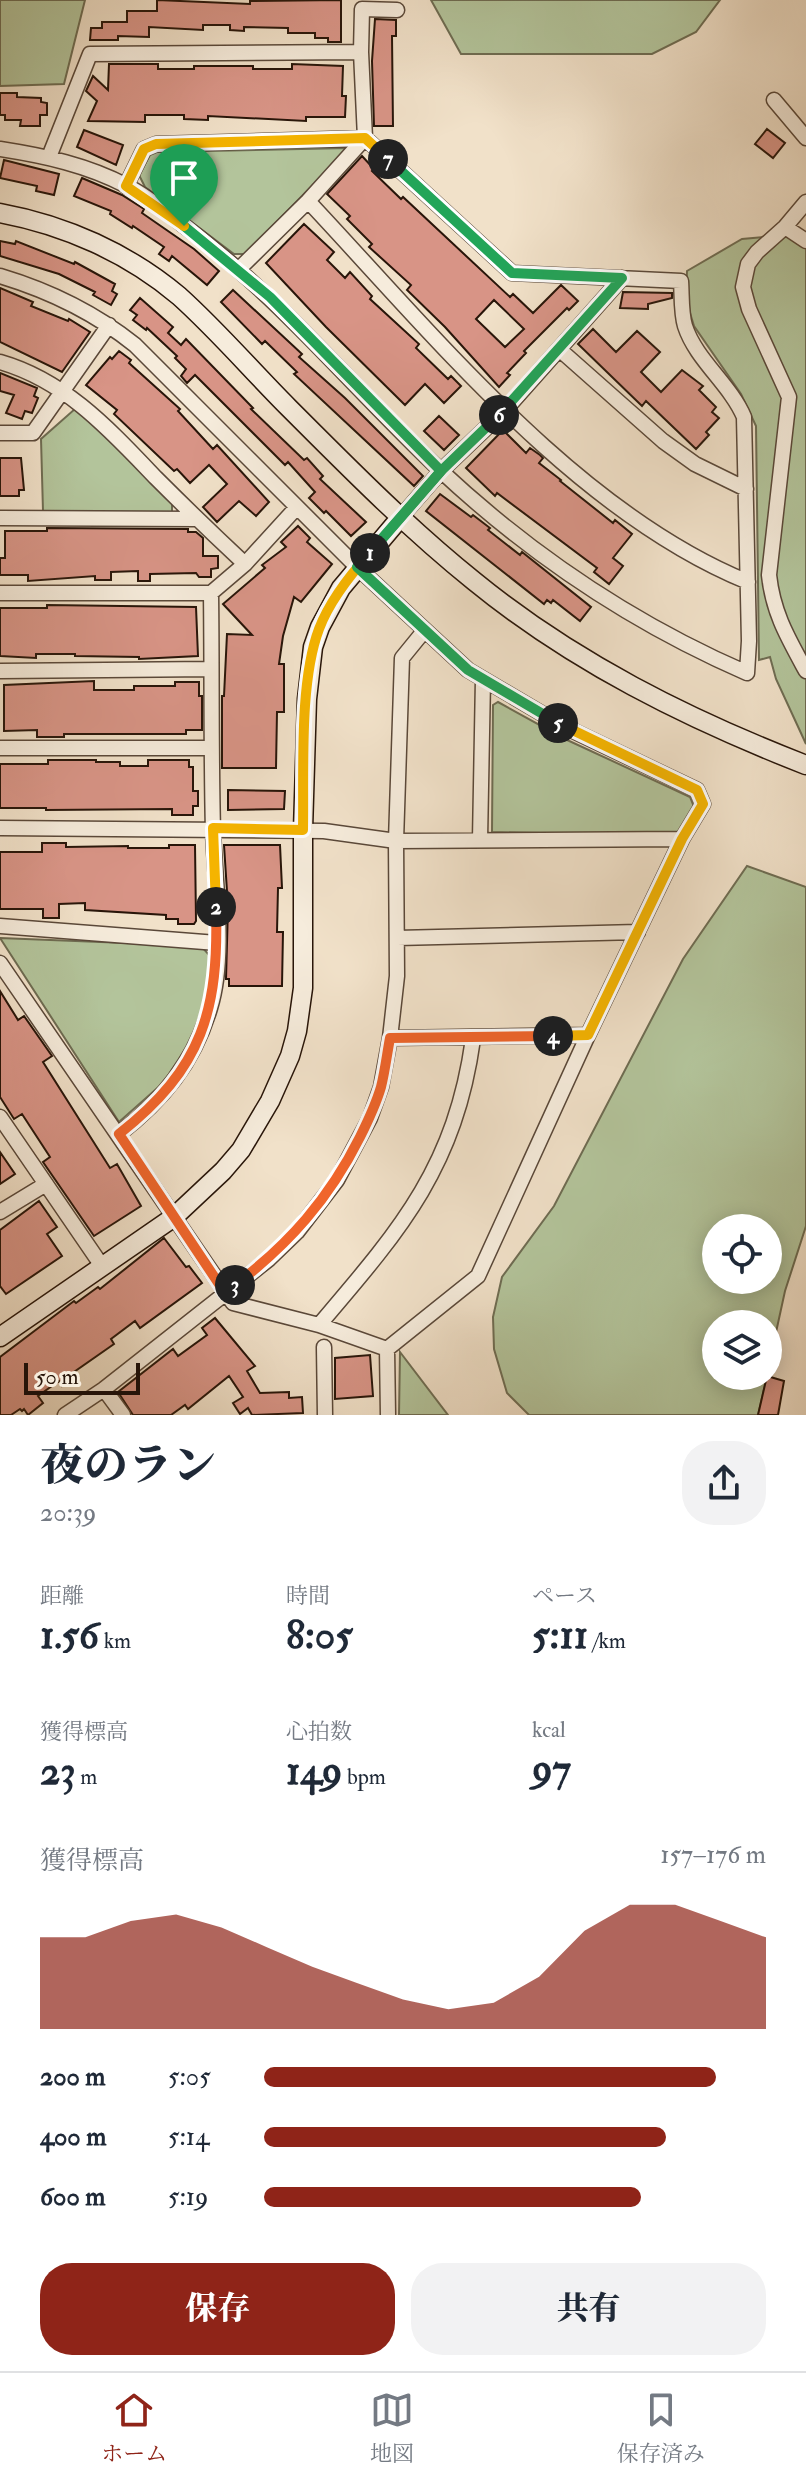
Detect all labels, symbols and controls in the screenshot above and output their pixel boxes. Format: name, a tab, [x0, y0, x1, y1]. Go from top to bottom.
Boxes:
pin: 7	[368, 139, 408, 179]
pin	[150, 144, 218, 226]
text: 7	[383, 145, 393, 173]
icon: arrive	[162, 156, 206, 200]
pin: 6	[479, 395, 519, 435]
text: 6	[493, 401, 505, 429]
pin: 1	[350, 533, 390, 573]
text: 1	[366, 539, 374, 567]
pin: 5	[538, 703, 578, 743]
text: 5	[553, 709, 563, 737]
pin: 2	[196, 887, 236, 927]
text: 2	[210, 893, 222, 921]
pin: 4	[533, 1016, 573, 1056]
text: 4	[547, 1022, 559, 1050]
map controls	[702, 1214, 782, 1390]
button: locate	[702, 1214, 782, 1294]
pin: 3	[215, 1265, 255, 1305]
text: 3	[231, 1271, 239, 1299]
button: layers	[702, 1310, 782, 1390]
scale bar	[24, 1359, 140, 1395]
text: 50 m	[36, 1363, 78, 1391]
text: 夜のラン	[40, 1439, 216, 1494]
button: share	[682, 1441, 766, 1525]
text: 20:39	[40, 1497, 96, 1529]
text: 距離	[40, 1582, 84, 1610]
text: 時間	[286, 1582, 330, 1610]
text: ペース	[532, 1582, 597, 1610]
text: 1.56	[40, 1610, 99, 1661]
text: 8:05	[286, 1610, 353, 1661]
text: 5:11	[532, 1610, 588, 1661]
text: km	[99, 1627, 131, 1655]
text: /km	[588, 1627, 626, 1655]
text: kcal	[532, 1716, 566, 1744]
text: 獲得標高	[40, 1718, 128, 1746]
text: 心拍数	[286, 1718, 352, 1746]
text: 97	[532, 1744, 571, 1795]
text: 23	[40, 1746, 76, 1797]
text: 149	[286, 1746, 342, 1797]
text: m	[76, 1763, 97, 1791]
text: bpm	[342, 1763, 386, 1791]
text: 157–176 m	[660, 1839, 766, 1871]
text: 獲得標高	[40, 1845, 144, 1877]
text: 200 m	[40, 2061, 105, 2093]
text: 5:05	[168, 2061, 211, 2093]
text: 400 m	[40, 2121, 106, 2153]
text: 5:14	[168, 2121, 209, 2153]
text: 600 m	[40, 2181, 105, 2213]
text: 5:19	[168, 2181, 208, 2213]
button: 保存	[40, 2263, 395, 2355]
button: 共有	[411, 2263, 766, 2355]
tab: ホーム	[101, 2388, 167, 2468]
tab: 地図	[370, 2388, 414, 2468]
tab: 保存済み	[617, 2388, 705, 2468]

